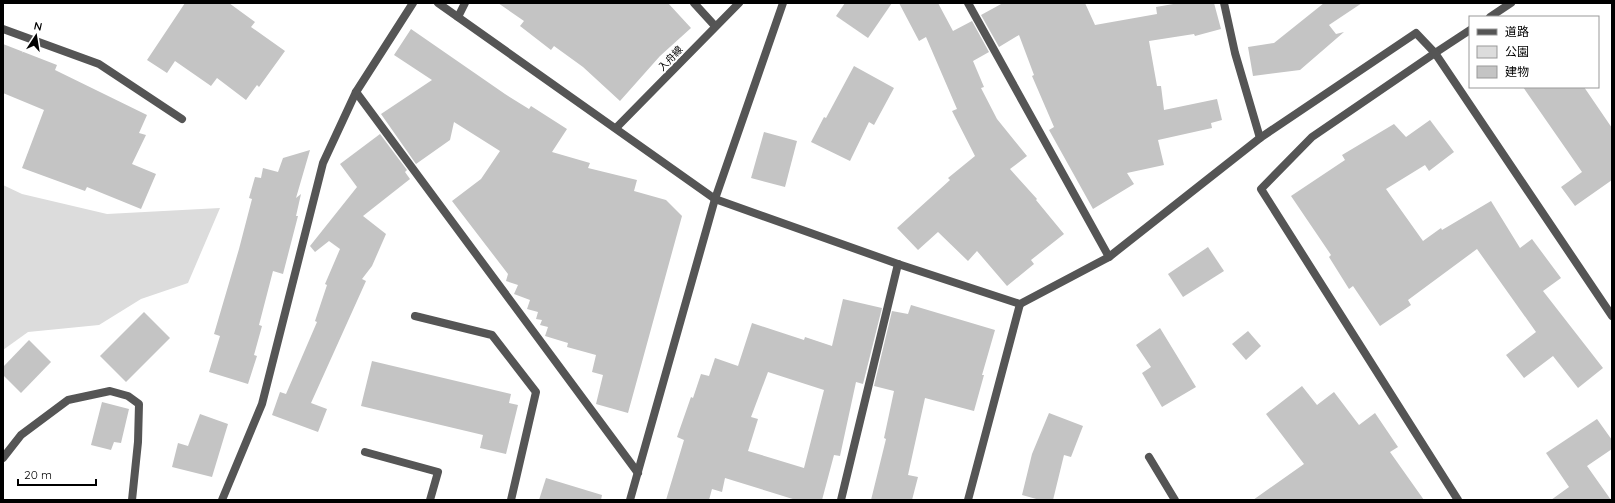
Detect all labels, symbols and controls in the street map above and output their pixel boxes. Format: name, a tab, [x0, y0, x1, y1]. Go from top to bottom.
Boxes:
north arrow	[16, 16, 56, 56]
legend	[1469, 16, 1599, 88]
text: N	[33, 19, 43, 34]
text: 道路	[1505, 24, 1529, 39]
street label: 入舟線	[655, 43, 685, 74]
text: 公園	[1505, 44, 1529, 59]
text: 建物	[1505, 64, 1529, 79]
scale bar	[18, 461, 96, 487]
text: 20 m	[24, 467, 52, 482]

